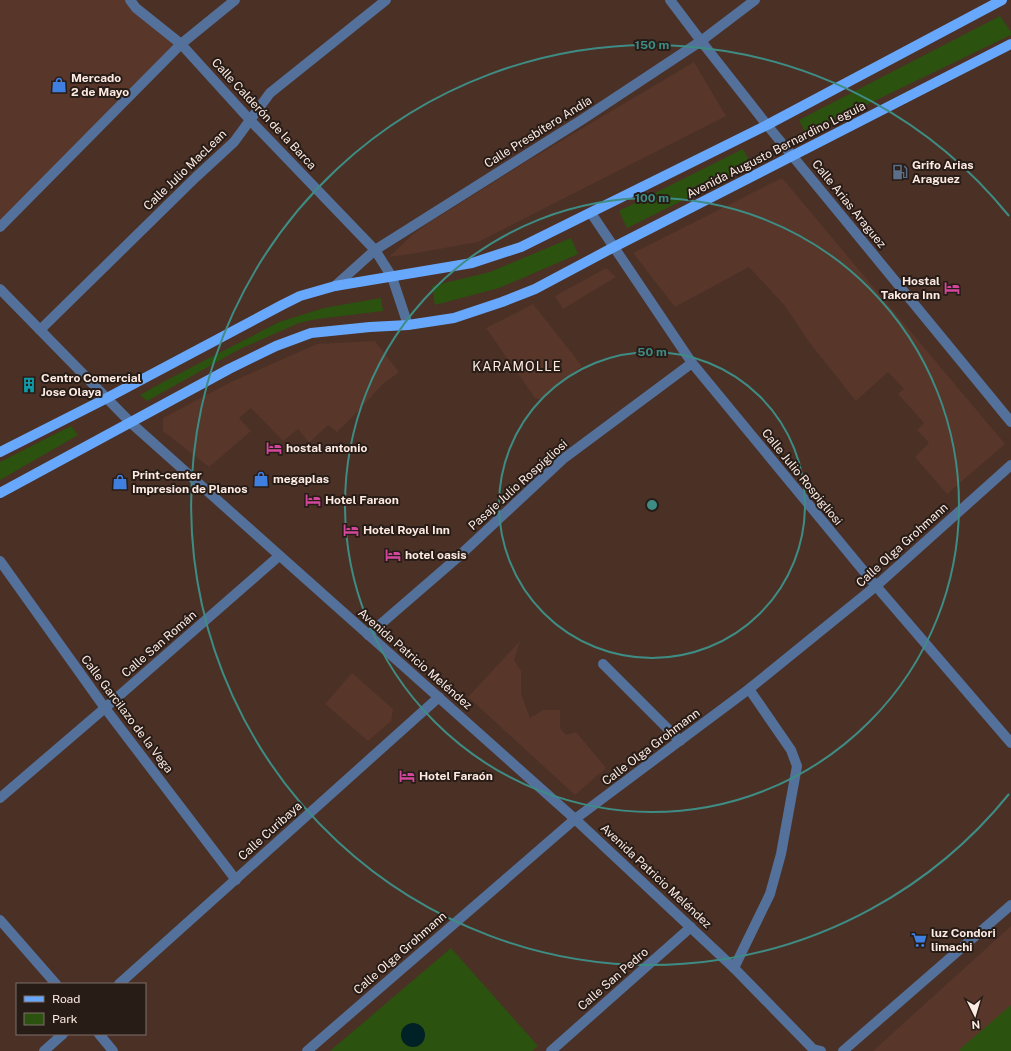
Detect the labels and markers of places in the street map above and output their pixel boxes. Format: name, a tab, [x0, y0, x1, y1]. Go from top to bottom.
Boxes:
place label: Mercado 2 de Mayo	[71, 71, 129, 99]
shop icon: Mercado 2 de Mayo	[50, 76, 68, 94]
place label: Grifo Arias Araguez	[912, 158, 973, 186]
fuel station icon: Grifo Arias Araguez	[891, 163, 909, 181]
place label: Hostal Takora Inn	[881, 274, 940, 302]
hotel icon: Hostal Takora Inn	[943, 279, 961, 297]
place label: Centro Comercial Jose Olaya	[41, 371, 142, 399]
building icon: Centro Comercial Jose Olaya	[20, 376, 38, 394]
hotel icon: hostal antonio	[265, 439, 283, 457]
place label: hostal antonio	[286, 441, 367, 455]
place label: Print-center Impresion de Planos	[132, 468, 247, 496]
shop icon: megaplas	[252, 470, 270, 488]
place label: megaplas	[273, 472, 329, 486]
shop icon: Print-center Impresion de Planos	[111, 473, 129, 491]
hotel icon: Hotel Faraon	[304, 491, 322, 509]
place label: Hotel Faraon	[325, 493, 399, 507]
centre of rings	[645, 498, 659, 512]
hotel icon: Hotel Royal Inn	[342, 521, 360, 539]
place label: Hotel Royal Inn	[363, 523, 450, 537]
hotel icon: hotel oasis	[384, 546, 402, 564]
place label: hotel oasis	[405, 548, 467, 562]
hotel icon: Hotel Faraón	[398, 767, 416, 785]
place label: Hotel Faraón	[419, 769, 493, 783]
place label: luz Condori limachi	[931, 926, 996, 954]
supermarket icon: luz Condori limachi	[910, 931, 928, 949]

